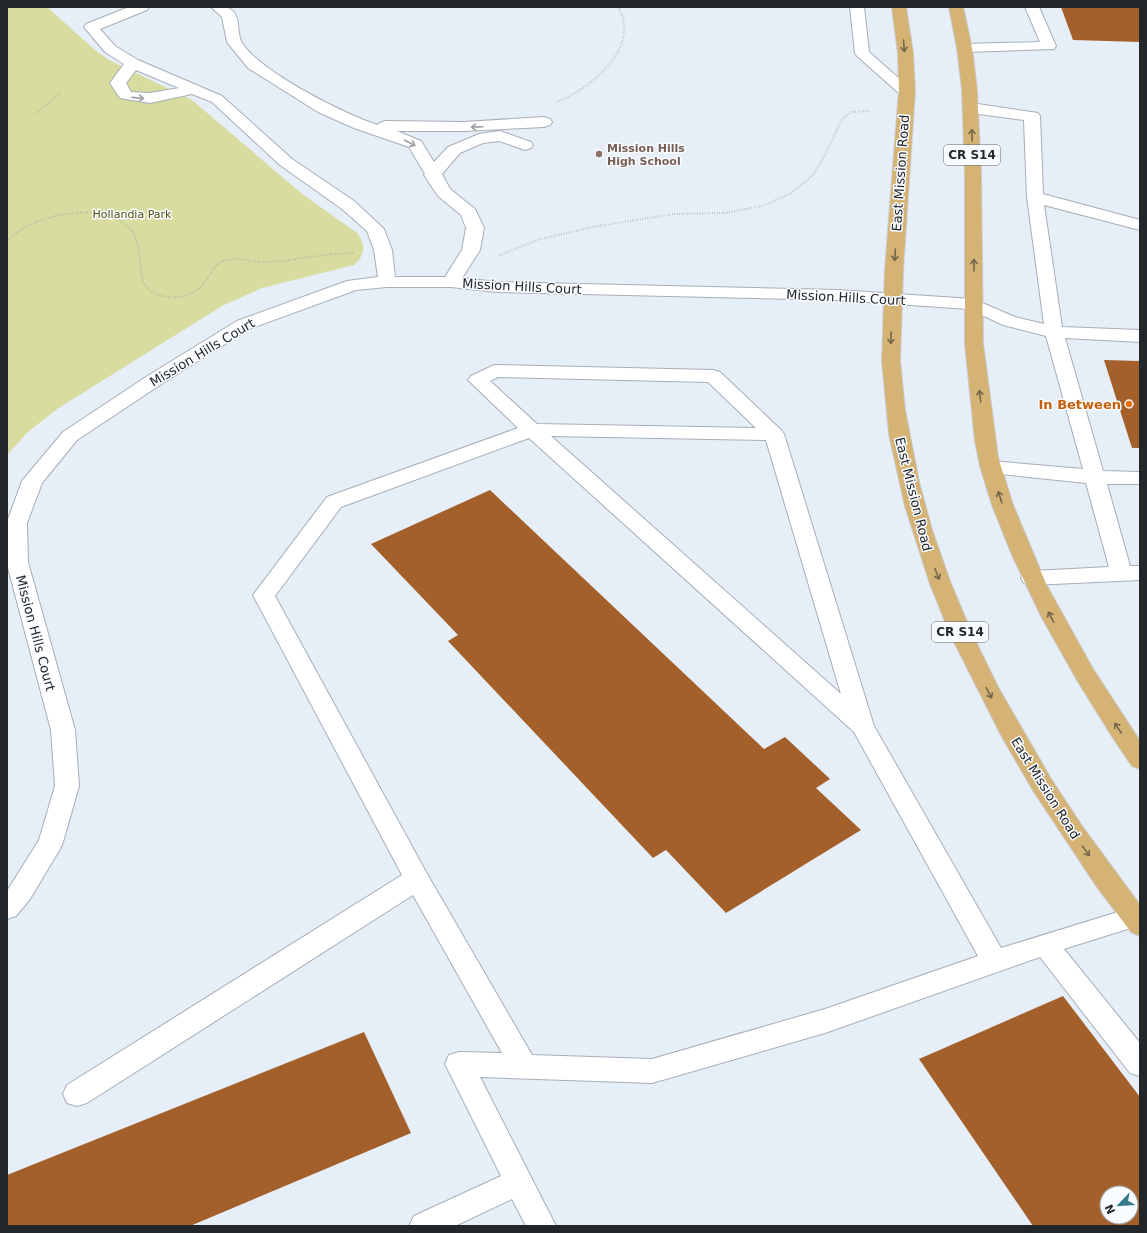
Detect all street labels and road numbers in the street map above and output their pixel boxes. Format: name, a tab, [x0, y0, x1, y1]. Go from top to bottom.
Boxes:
street label: East Mission Road	[889, 114, 912, 232]
road number: CR S14	[944, 145, 1000, 165]
street label: Mission Hills Court	[462, 276, 582, 297]
street label: Mission Hills Court	[786, 287, 906, 308]
street label: Mission Hills Court	[147, 315, 257, 390]
street label: East Mission Road	[892, 435, 935, 553]
street label: Mission Hills Court	[13, 573, 58, 693]
road number: CR S14	[932, 622, 988, 642]
street label: East Mission Road	[1008, 735, 1083, 842]

